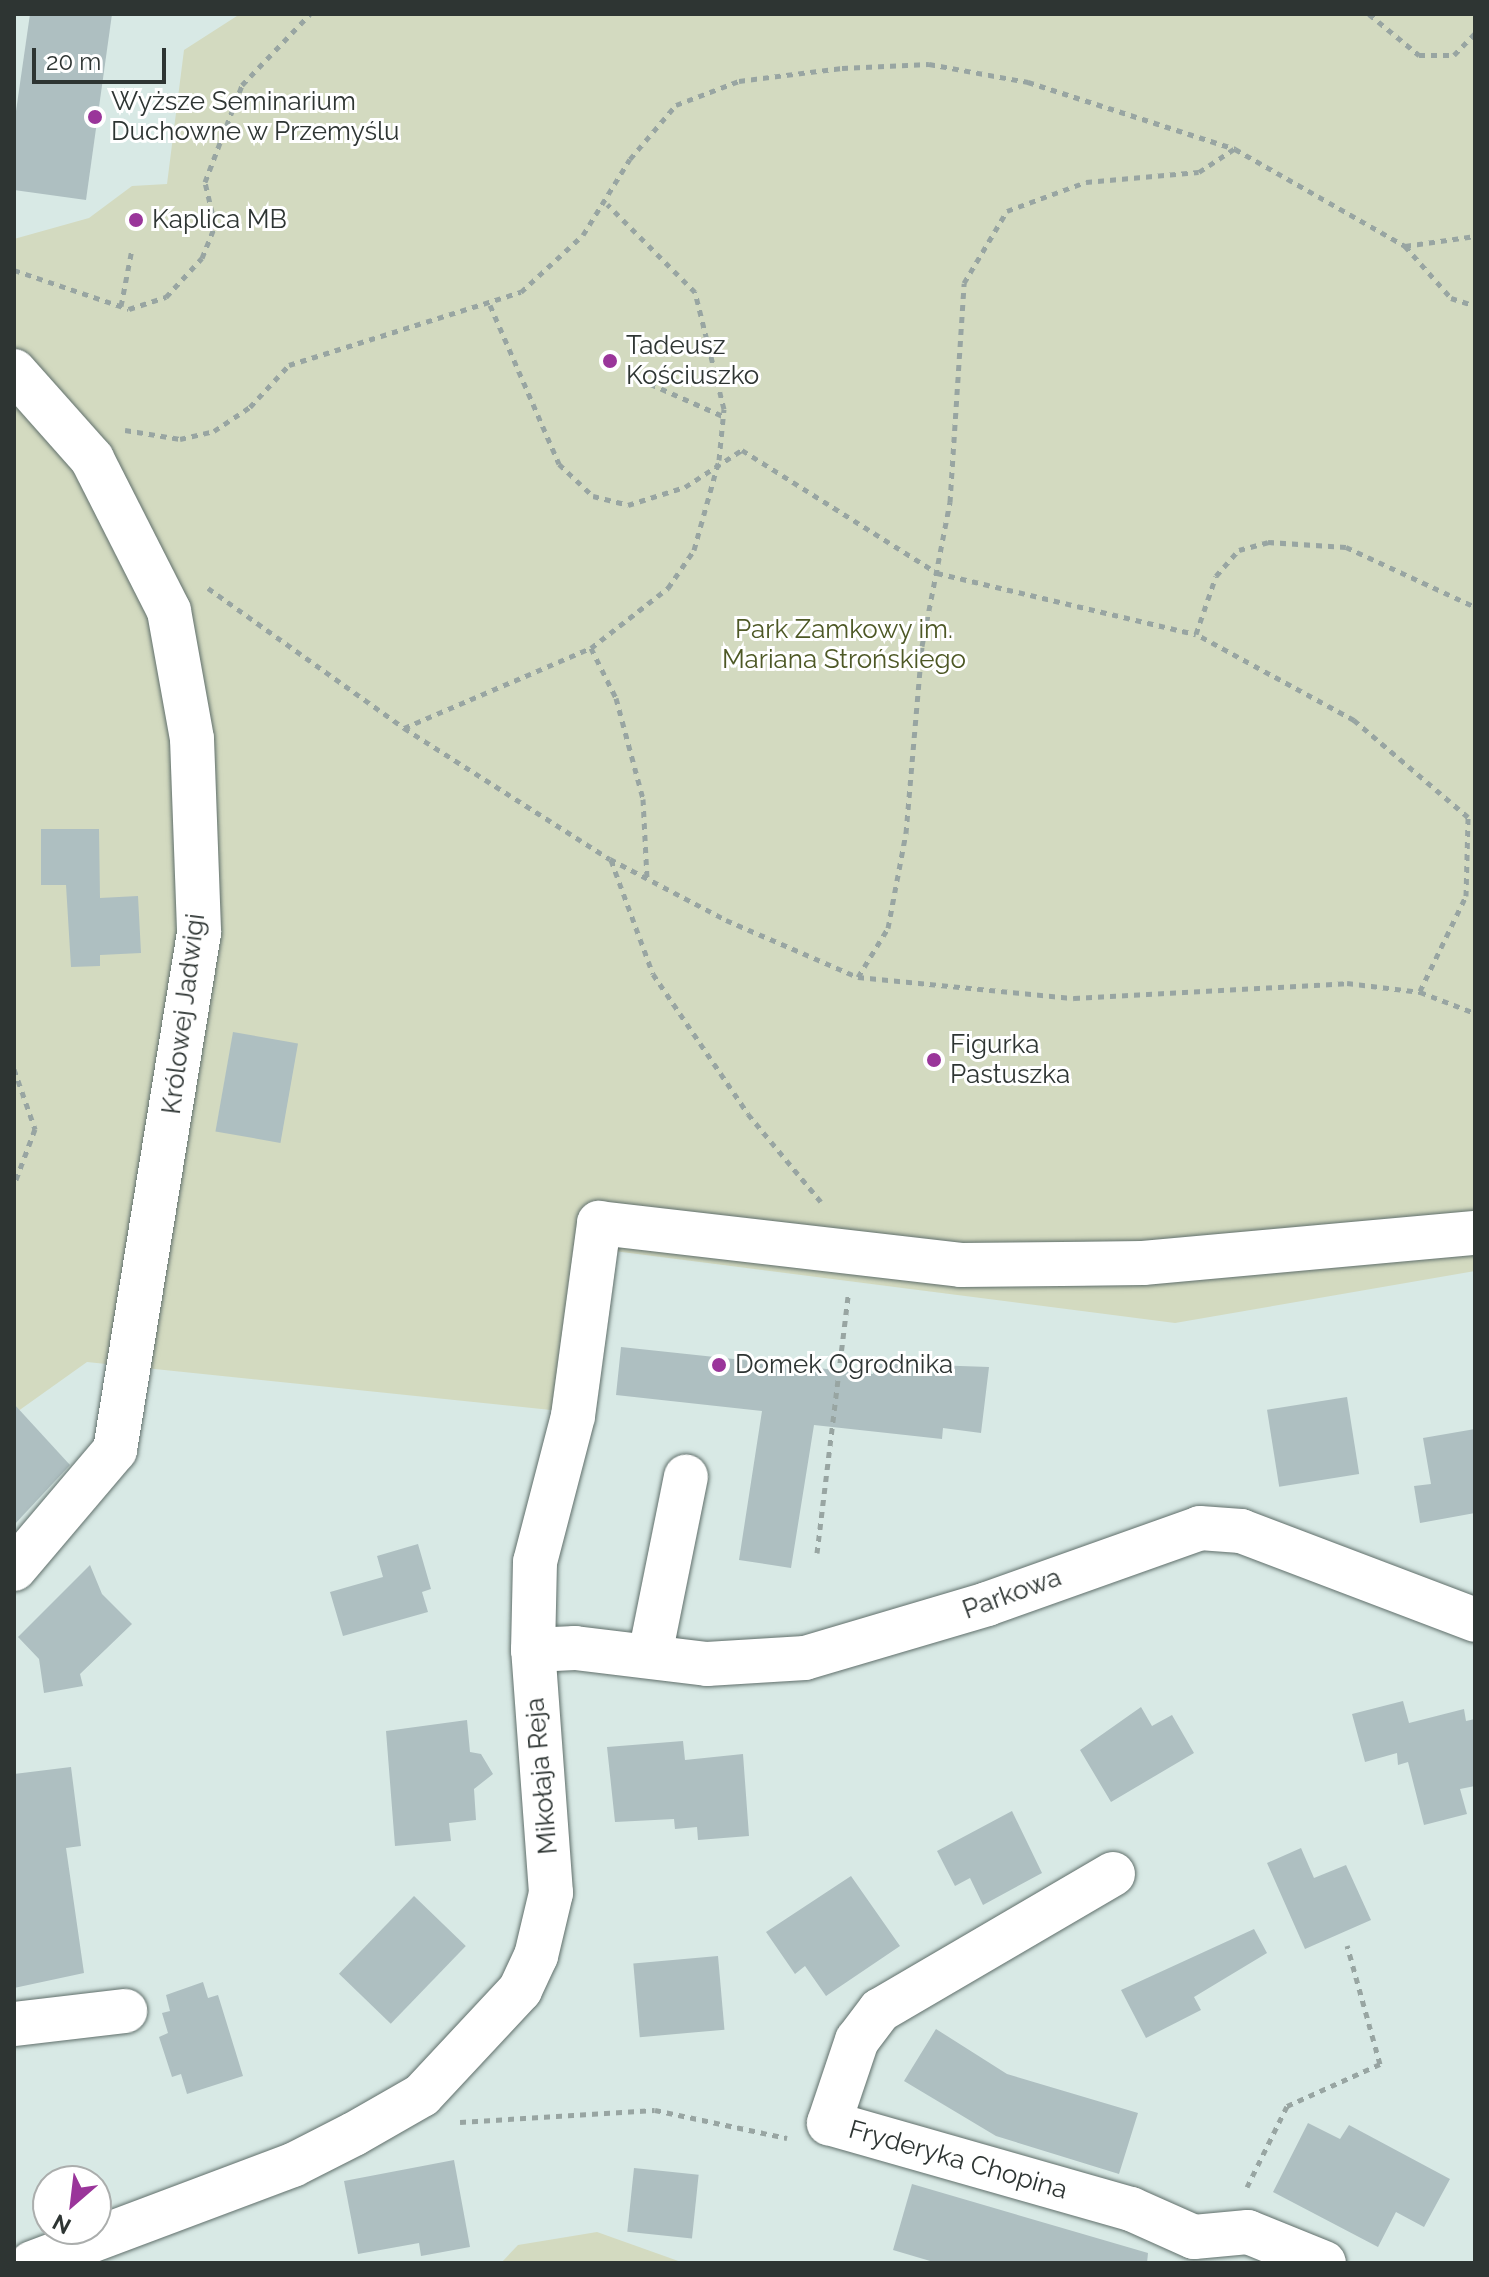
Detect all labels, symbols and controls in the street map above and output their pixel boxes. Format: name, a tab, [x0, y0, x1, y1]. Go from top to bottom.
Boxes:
scale bar	[36, 32, 170, 82]
text: 20 m	[46, 47, 101, 76]
place label: Wyższe Seminarium Duchowne w Przemyślu	[111, 86, 401, 148]
marker: Wyższe Seminarium Duchowne w Przemyślu	[86, 108, 104, 126]
place label: Kaplica MB	[152, 204, 287, 236]
marker: Kaplica MB	[127, 211, 145, 229]
place label: Tadeusz Kościuszko	[626, 330, 759, 392]
marker: Tadeusz Kościuszko	[601, 352, 619, 370]
park label: Park Zamkowy im. Mariana Strońskiego	[722, 614, 966, 676]
street label: Królowej Jadwigi	[156, 912, 212, 1116]
place label: Figurka Pastuszka	[950, 1029, 1070, 1090]
marker: Figurka Pastuszka	[925, 1051, 943, 1069]
place label: Domek Ogrodnika	[735, 1349, 953, 1381]
marker: Domek Ogrodnika	[710, 1356, 728, 1374]
street label: Parkowa	[959, 1562, 1065, 1626]
street label: Mikołaja Reja	[520, 1696, 564, 1856]
street label: Fryderyka Chopina	[845, 2114, 1071, 2206]
north arrow	[32, 2165, 112, 2245]
text: N	[48, 2209, 75, 2240]

